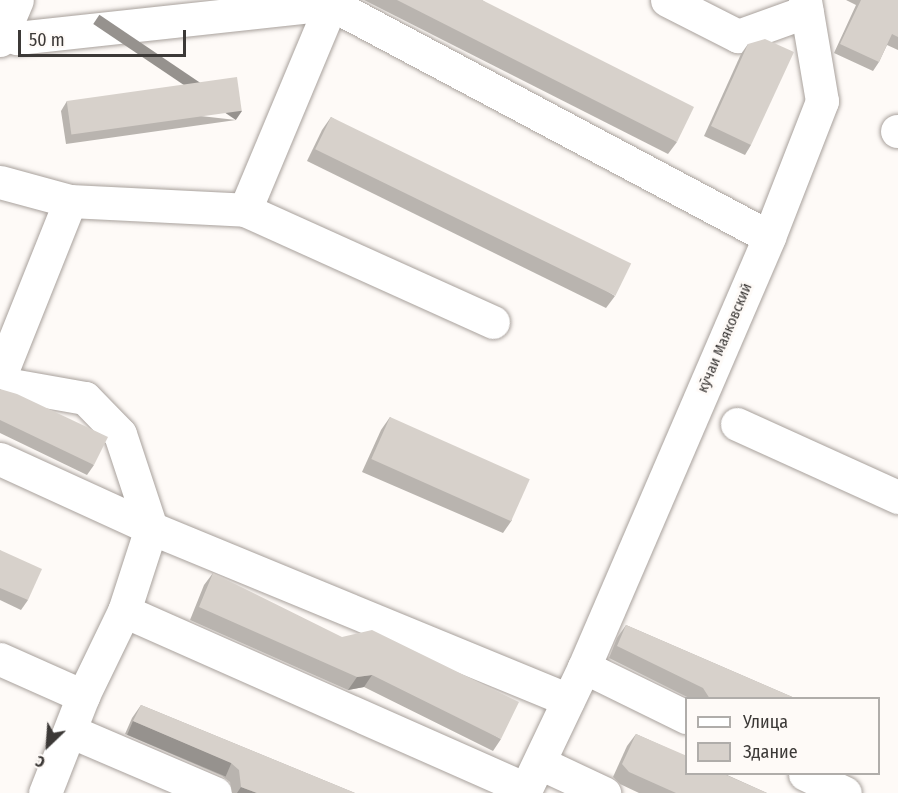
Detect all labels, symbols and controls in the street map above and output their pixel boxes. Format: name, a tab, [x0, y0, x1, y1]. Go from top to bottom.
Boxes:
scale bar	[21, 18, 189, 56]
text: 50 m	[29, 29, 65, 51]
street label: кӯчаи Маяковский	[694, 280, 756, 396]
legend	[685, 697, 880, 775]
text: Улица	[743, 711, 788, 733]
north arrow	[18, 715, 78, 775]
text: Здание	[743, 741, 798, 763]
text: С	[32, 751, 48, 772]

